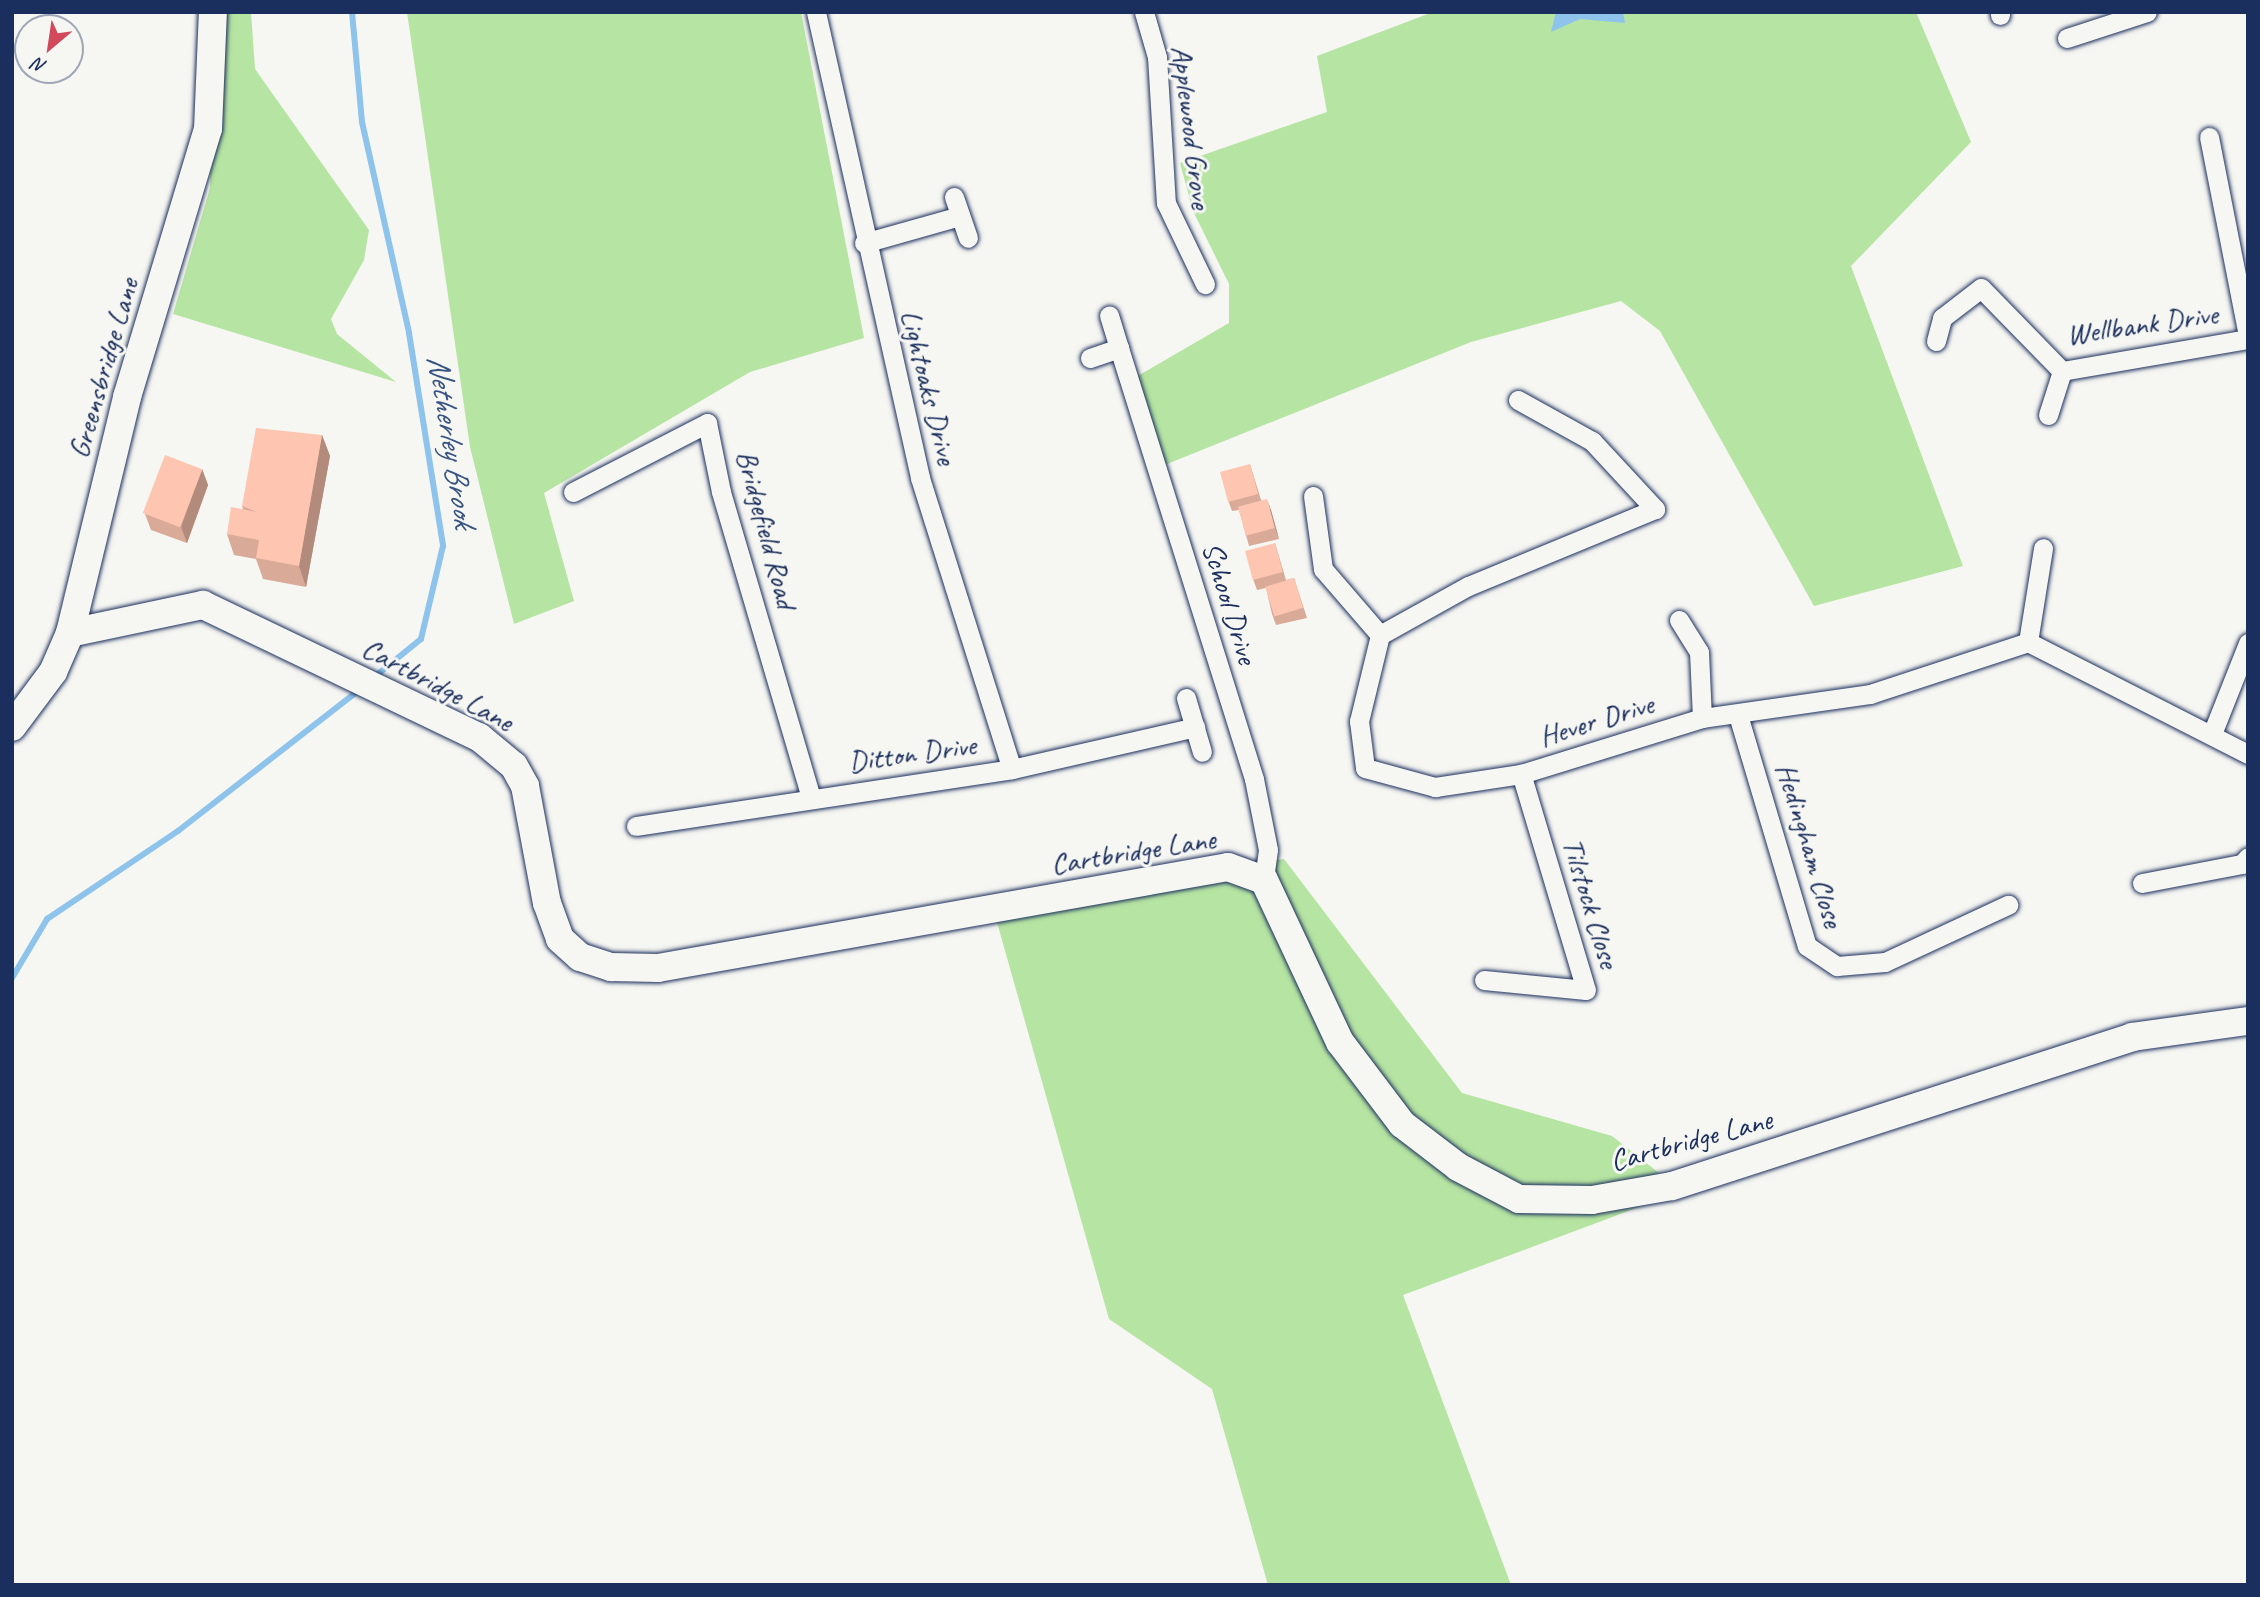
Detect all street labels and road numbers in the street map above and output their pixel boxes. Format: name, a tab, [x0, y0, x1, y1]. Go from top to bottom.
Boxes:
street label: Applewood Grove	[1164, 43, 1220, 211]
street label: Greensbridge Lane	[60, 273, 146, 463]
street label: Wellbank Drive	[2064, 296, 2220, 352]
street label: Lightoaks Drive	[892, 306, 966, 468]
street label: Bridgefield Road	[729, 446, 805, 612]
street label: School Drive	[1194, 538, 1266, 668]
street label: Cartbridge Lane	[356, 629, 520, 739]
street label: Hever Drive	[1534, 685, 1658, 755]
street label: Ditton Drive	[846, 726, 978, 780]
street label: Hedingham Close	[1768, 758, 1852, 932]
street label: Cartbridge Lane	[1048, 820, 1218, 882]
street label: Tilstock Close	[1554, 834, 1628, 972]
street label: Cartbridge Lane	[1606, 1101, 1776, 1179]

